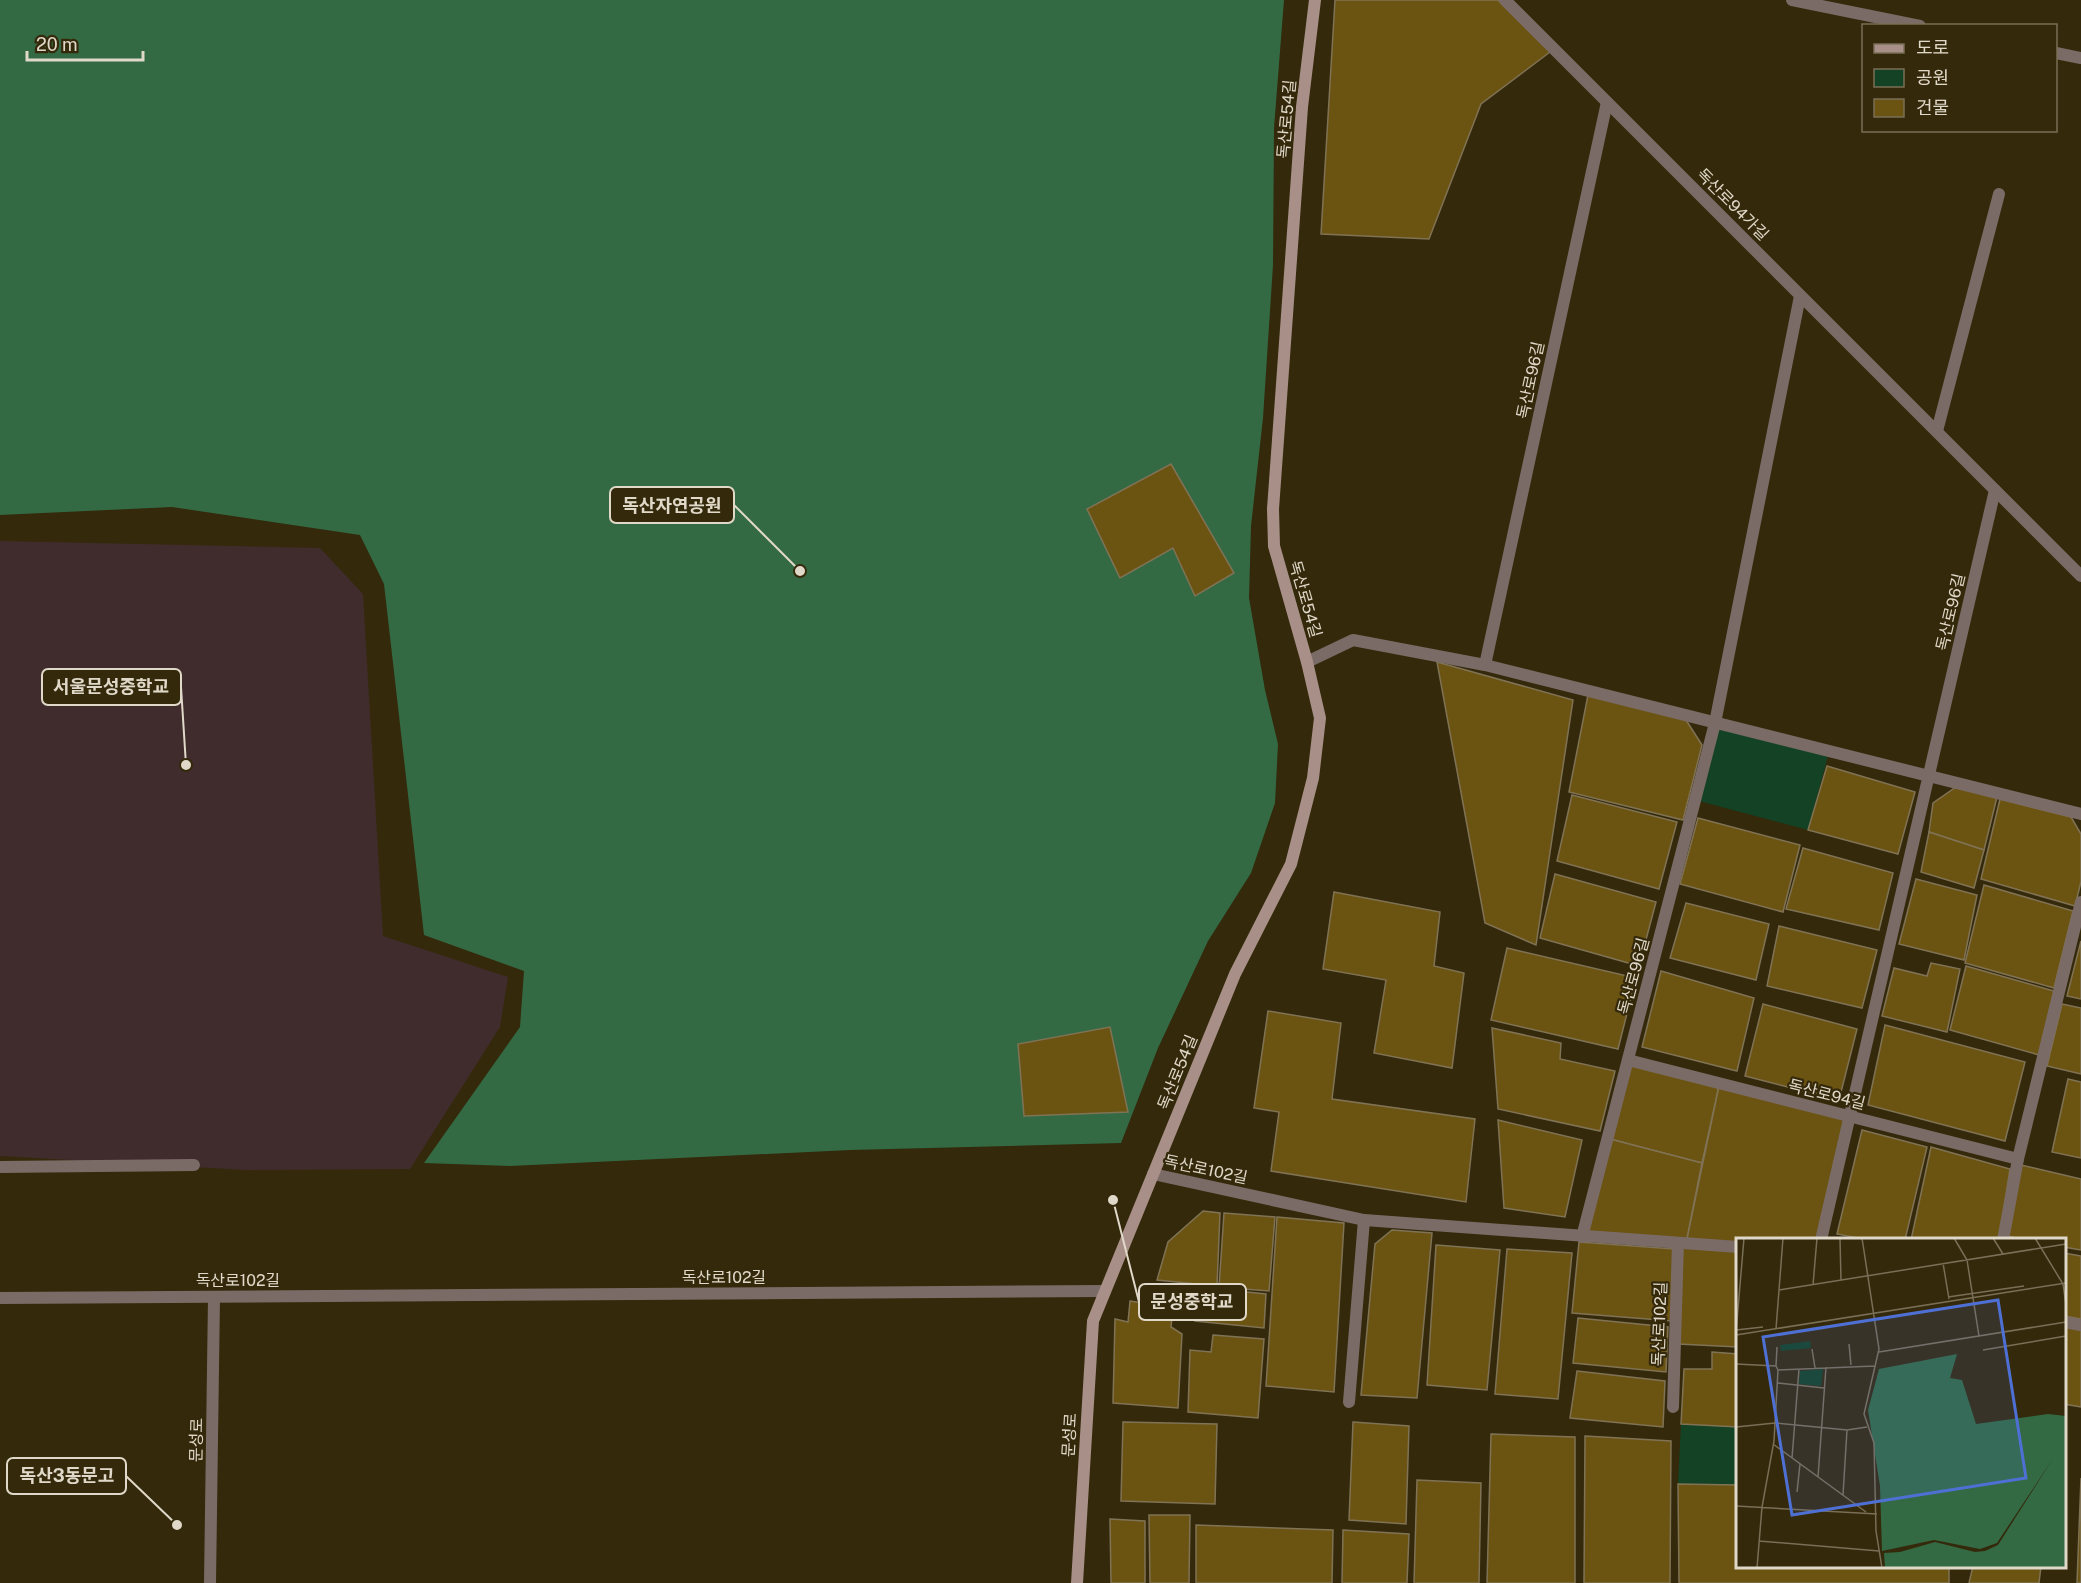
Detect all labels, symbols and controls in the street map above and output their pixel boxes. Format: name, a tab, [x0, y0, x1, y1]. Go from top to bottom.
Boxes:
scale bar	[27, 24, 142, 62]
legend	[1862, 24, 2057, 132]
text: 20 m	[36, 34, 78, 55]
text: 도로	[1916, 37, 1949, 58]
text: 공원	[1916, 67, 1949, 88]
street label: 독산로54길	[1274, 79, 1299, 159]
text: 건물	[1916, 97, 1949, 118]
street label: 독산로94가길	[1693, 165, 1772, 244]
street label: 독산로96길	[1513, 340, 1548, 421]
callout: 독산자연공원	[610, 487, 734, 523]
text: 독산자연공원	[622, 495, 722, 516]
street label: 독산로54길	[1285, 558, 1326, 640]
street label: 독산로96길	[1932, 572, 1969, 653]
callout: 서울문성중학교	[42, 669, 181, 705]
text: 서울문성중학교	[53, 676, 169, 697]
street label: 독산로96길	[1614, 936, 1653, 1017]
street label: 독산로54길	[1154, 1032, 1201, 1112]
street label: 독산로94길	[1786, 1076, 1867, 1113]
street label: 독산로102길	[1162, 1151, 1249, 1188]
inset map	[1736, 1238, 2066, 1568]
street label: 독산로102길	[682, 1268, 766, 1287]
street label: 독산로102길	[196, 1271, 280, 1290]
street label: 독산로102길	[1649, 1281, 1670, 1367]
callout: 문성중학교	[1139, 1284, 1246, 1320]
text: 문성중학교	[1151, 1291, 1233, 1312]
street label: 문성로	[1059, 1412, 1080, 1458]
street label: 문성로	[187, 1417, 206, 1462]
callout: 독산3동문고	[7, 1458, 126, 1494]
text: 독산3동문고	[20, 1465, 114, 1486]

